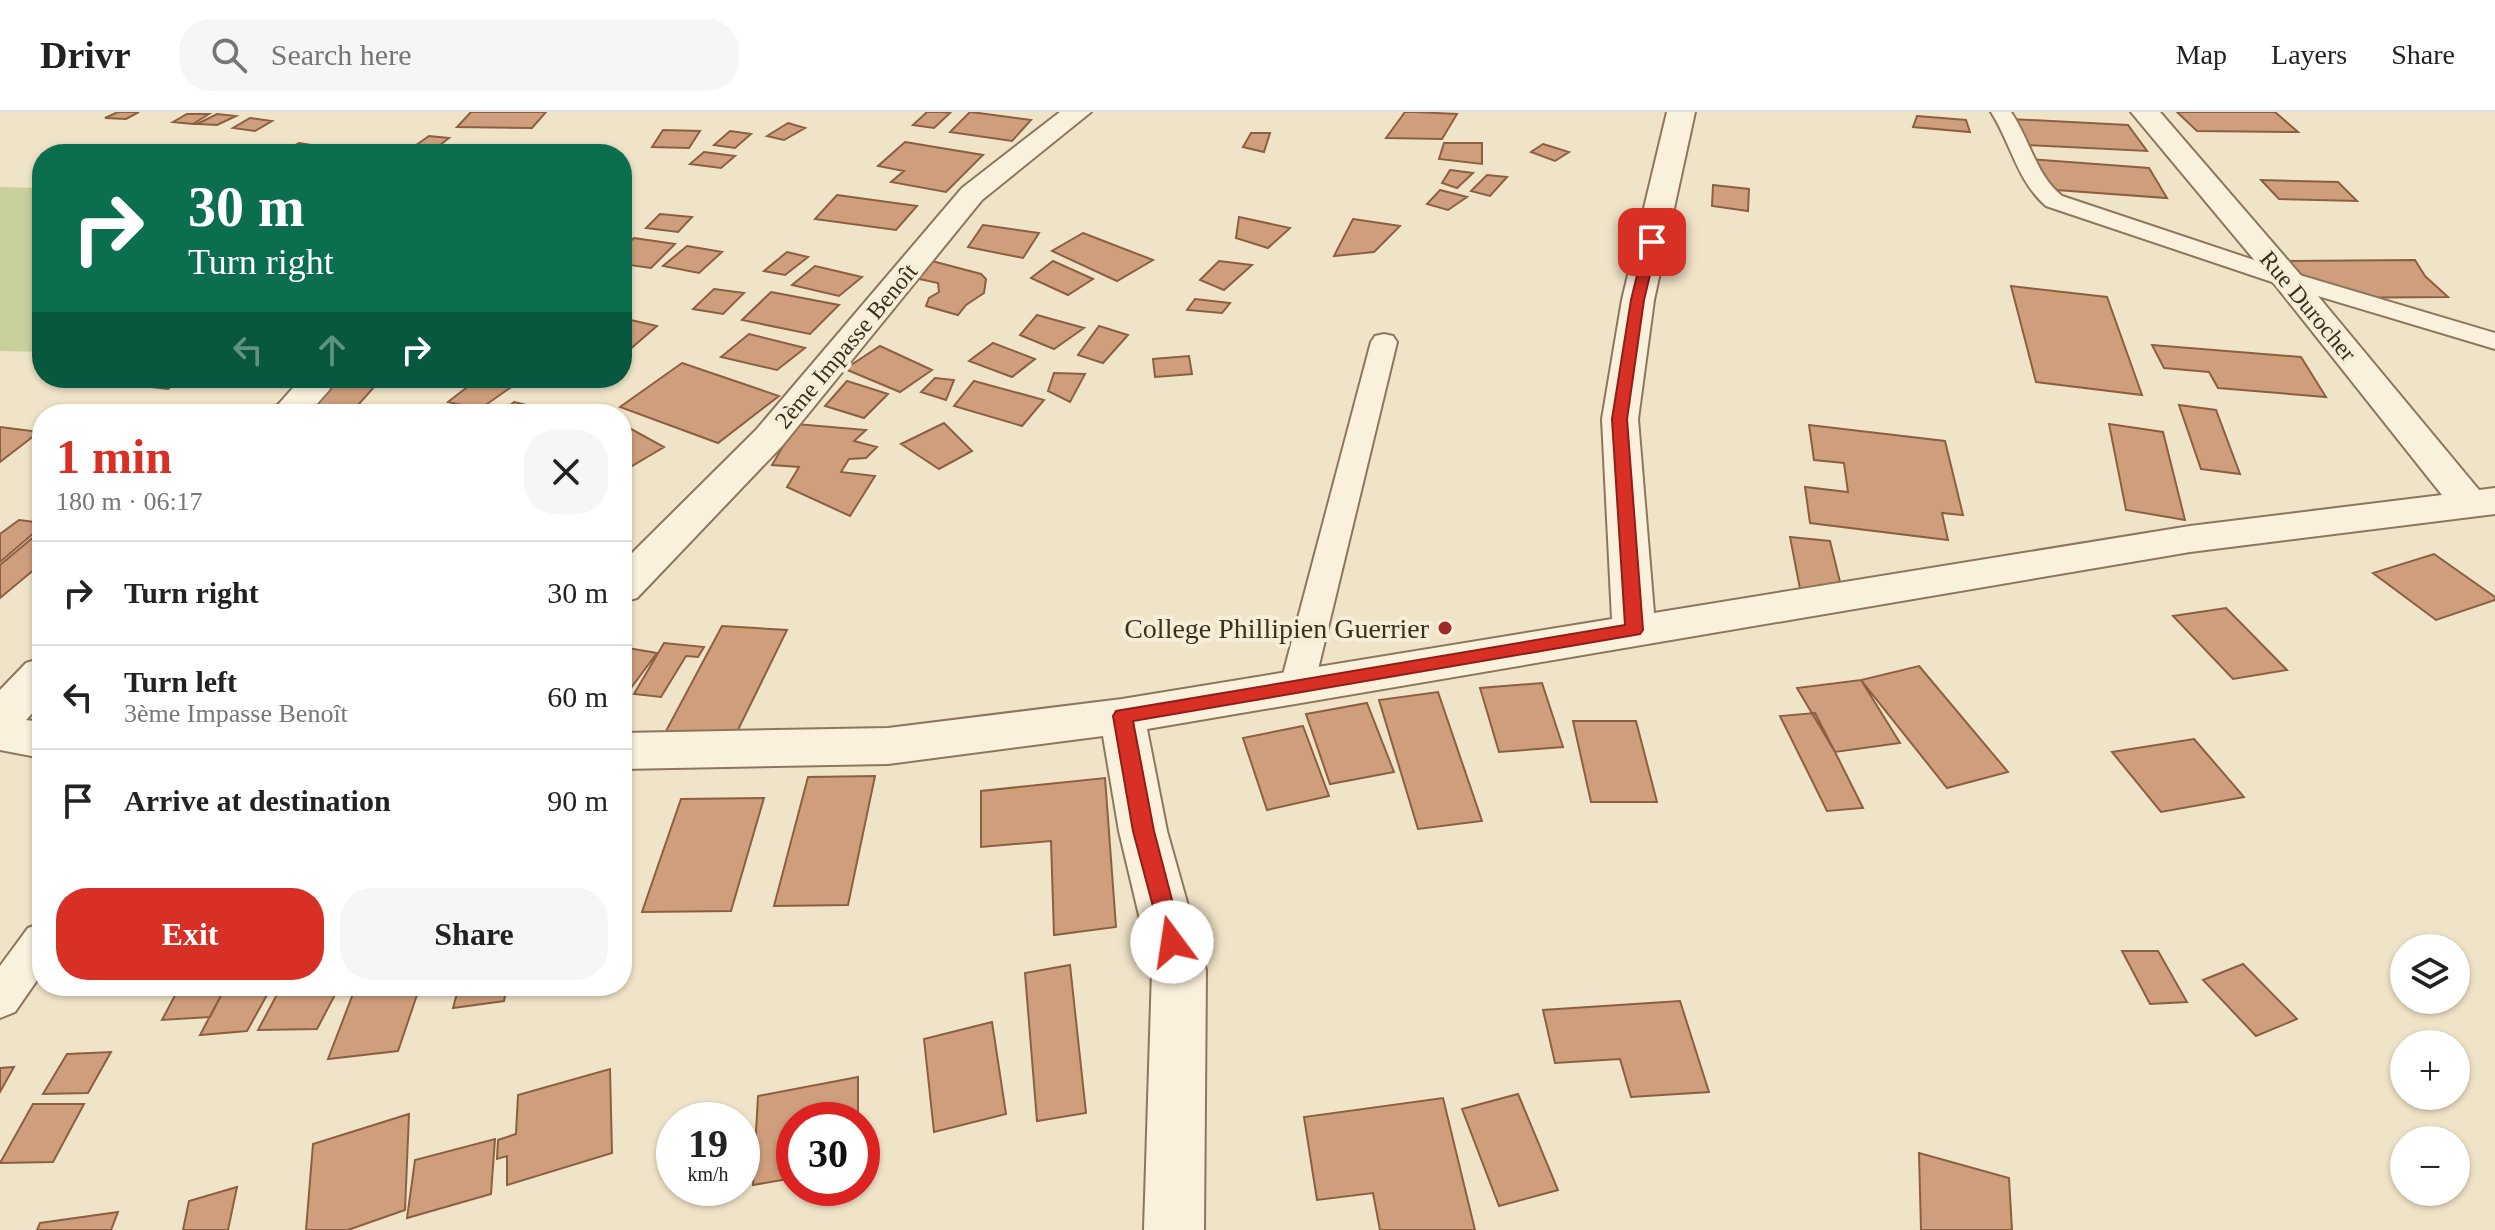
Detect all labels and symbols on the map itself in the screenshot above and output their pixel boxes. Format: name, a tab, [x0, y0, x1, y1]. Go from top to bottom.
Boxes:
pin	[1618, 208, 1686, 276]
street label: Rue Durocher	[2255, 246, 2361, 366]
street label: 2ème Impasse Benoît	[770, 258, 923, 433]
place label: College Phillipien Guerrier	[1124, 613, 1430, 644]
marker: College Phillipien Guerrier	[1436, 619, 1454, 637]
position arrow	[1130, 900, 1214, 984]
speed limit sign: 30	[776, 1102, 880, 1206]

